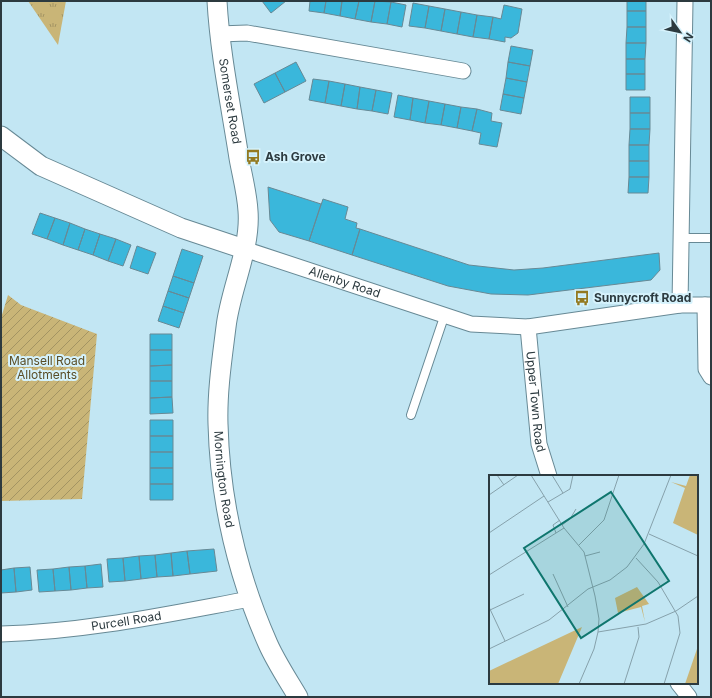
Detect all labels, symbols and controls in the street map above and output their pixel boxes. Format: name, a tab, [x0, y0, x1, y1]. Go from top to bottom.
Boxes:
north arrow	[660, 12, 700, 52]
text: N	[680, 30, 697, 45]
street label: Somerset Road	[216, 57, 245, 145]
bus stop icon: Ash Grove	[244, 148, 262, 166]
place label: Ash Grove	[265, 149, 326, 164]
street label: Allenby Road	[307, 263, 382, 301]
bus stop icon: Sunnycroft Road	[573, 289, 591, 307]
place label: Sunnycroft Road	[594, 290, 691, 305]
street label: Upper Town Road	[523, 350, 549, 454]
park label: Mansell Road Allotments	[9, 353, 85, 382]
street label: Mornington Road	[211, 430, 238, 529]
inset map	[489, 475, 698, 684]
street label: Purcell Road	[90, 608, 163, 633]

